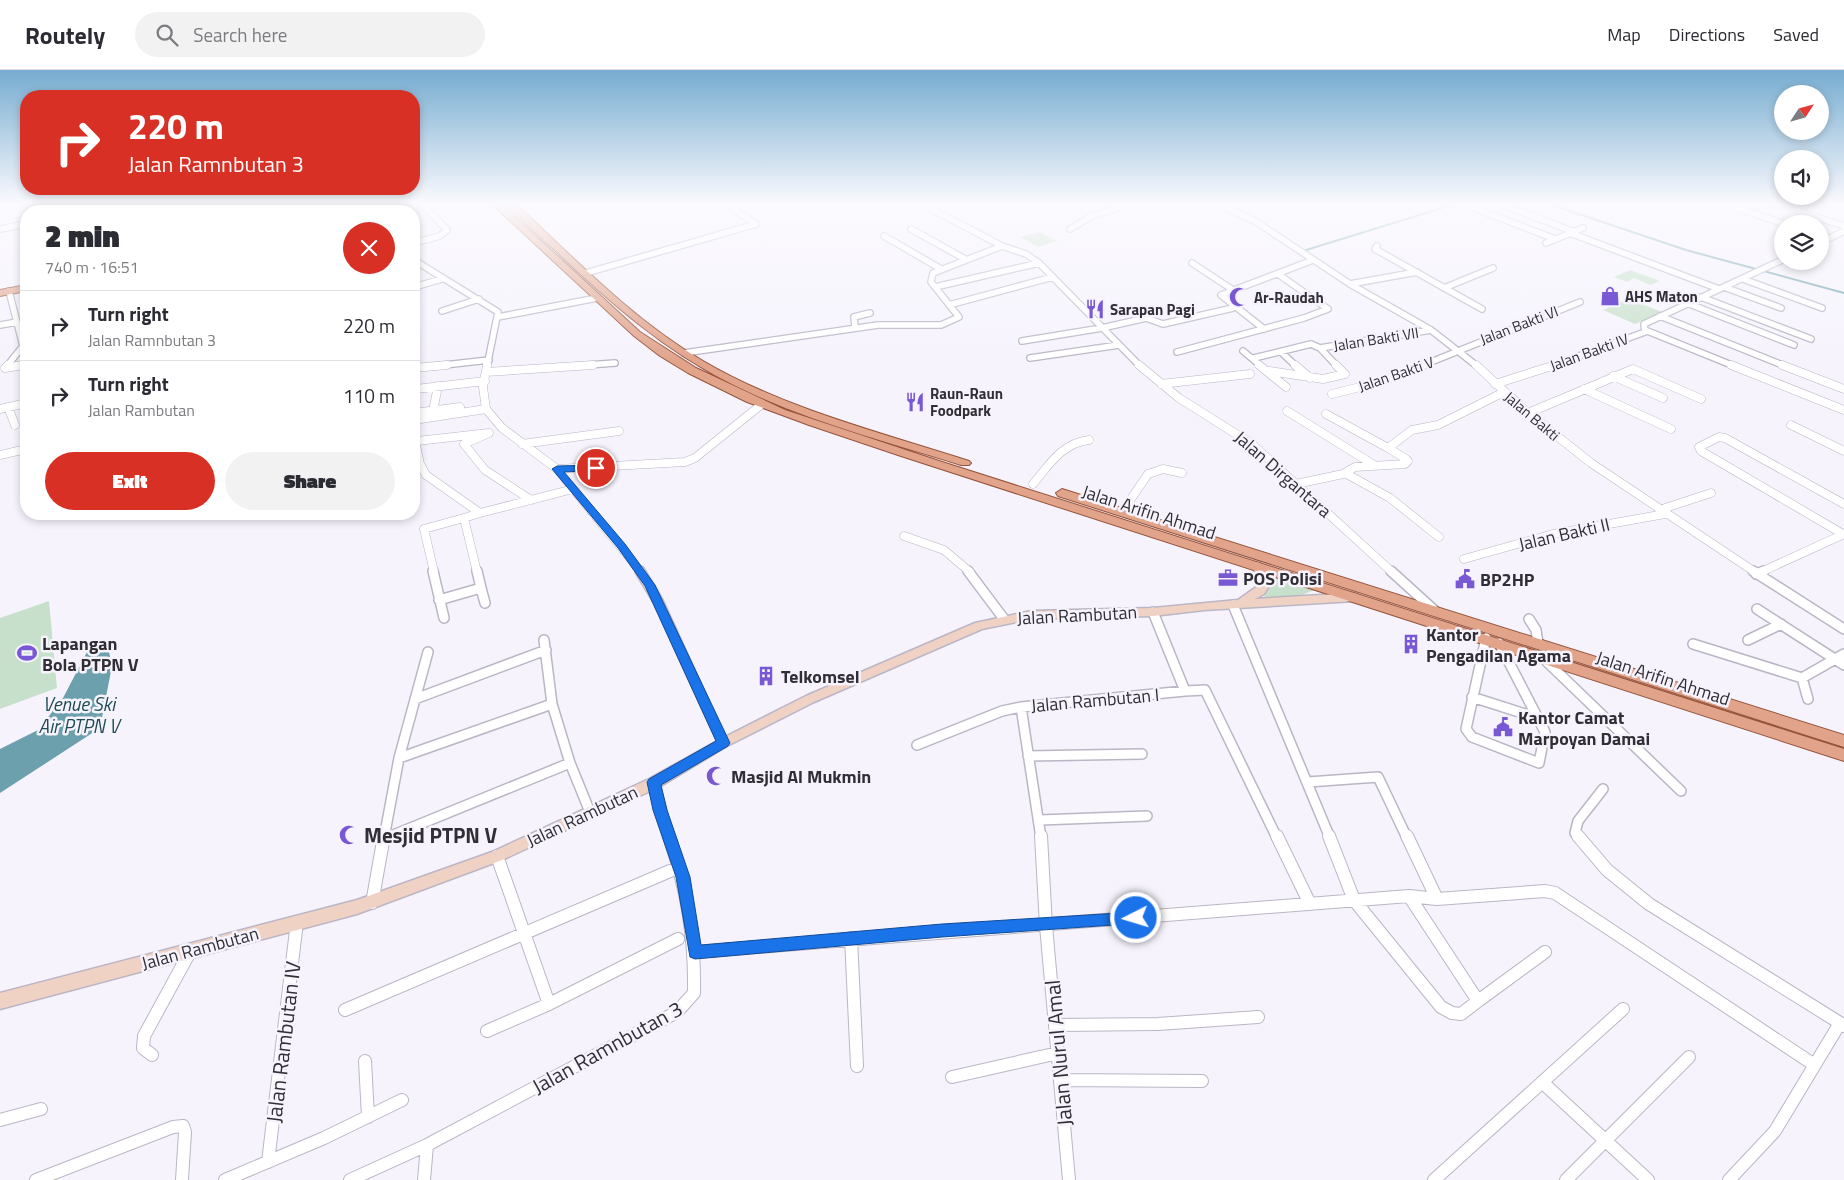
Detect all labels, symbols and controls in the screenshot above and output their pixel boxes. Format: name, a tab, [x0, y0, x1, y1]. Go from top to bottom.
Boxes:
search box	[135, 12, 485, 57]
text: Routely	[25, 17, 105, 53]
text: Search here	[193, 20, 287, 49]
icon: search	[153, 21, 181, 49]
text: Map	[1607, 21, 1641, 48]
text: Directions	[1669, 21, 1745, 48]
text: Saved	[1773, 21, 1819, 48]
north arrow	[1774, 85, 1829, 140]
map controls	[1774, 85, 1829, 270]
text: 220 m	[128, 99, 224, 153]
icon: right	[45, 110, 110, 175]
text: Jalan Ramnbutan 3	[128, 147, 304, 181]
button: sound	[1774, 150, 1829, 205]
text: 2 min	[45, 213, 120, 259]
button: layers	[1774, 215, 1829, 270]
button: close	[343, 222, 395, 274]
text: 740 m · 16:51	[45, 255, 139, 279]
shop icon: AHS Maton	[1599, 285, 1621, 307]
place label: AHS Maton	[1625, 285, 1698, 308]
mosque icon: Ar-Raudah	[1228, 286, 1250, 308]
place label: Ar-Raudah	[1254, 286, 1324, 309]
restaurant icon: Sarapan Pagi	[1084, 298, 1106, 320]
place label: Sarapan Pagi	[1110, 298, 1195, 321]
text: Turn right	[88, 299, 169, 328]
street label: Jalan Bakti VI	[1476, 299, 1562, 351]
text: 220 m	[343, 311, 395, 340]
icon: right	[45, 312, 73, 340]
street label: Jalan Bakti VII	[1332, 321, 1420, 357]
street label: Jalan Bakti IV	[1546, 327, 1632, 377]
text: Jalan Ramnbutan 3	[88, 328, 216, 352]
street label: Jalan Bakti V	[1355, 350, 1437, 398]
text: Turn right	[88, 369, 169, 398]
text: 110 m	[343, 381, 395, 410]
icon: right	[45, 382, 73, 410]
place label: Raun-Raun Foodpark	[930, 382, 1003, 422]
street label: Jalan Bakti	[1499, 386, 1565, 446]
restaurant icon: Raun-Raun Foodpark	[904, 391, 926, 413]
text: Jalan Rambutan	[88, 398, 195, 422]
street label: Jalan Dirgantara	[1228, 424, 1338, 524]
pin	[575, 447, 617, 489]
button: Exit	[45, 452, 215, 510]
button: Share	[225, 452, 395, 510]
icon: arrive	[582, 454, 610, 482]
street label: Jalan Arifin Ahmad	[1079, 478, 1219, 546]
street label: Jalan Bakti II	[1516, 510, 1612, 558]
place label: POS Polisi	[1243, 565, 1322, 592]
place label: BP2HP	[1480, 566, 1535, 593]
office icon: POS Polisi	[1217, 567, 1239, 589]
public building icon: BP2HP	[1454, 568, 1476, 590]
street label: Jalan Rambutan	[1016, 598, 1138, 632]
place label: Kantor Pengadilan Agama	[1426, 621, 1571, 669]
place label: Lapangan Bola PTPN V	[42, 630, 139, 678]
building icon: Kantor Pengadilan Agama	[1400, 633, 1422, 655]
sports icon: Lapangan Bola PTPN V	[16, 642, 38, 664]
street label: Jalan Arifin Ahmad	[1593, 644, 1733, 712]
place label: Telkomsel	[781, 663, 860, 690]
building icon: Telkomsel	[755, 665, 777, 687]
street label: Jalan Rambutan I	[1030, 681, 1160, 719]
water label: Venue Ski Air PTPN V	[39, 689, 122, 740]
place label: Kantor Camat Marpoyan Damai	[1518, 704, 1650, 752]
public building icon: Kantor Camat Marpoyan Damai	[1492, 716, 1514, 738]
place label: Masjid Al Mukmin	[731, 763, 871, 790]
mosque icon: Masjid Al Mukmin	[705, 765, 727, 787]
street label: Jalan Rambutan	[522, 778, 642, 854]
place label: Mesjid PTPN V	[364, 819, 497, 851]
mosque icon: Mesjid PTPN V	[338, 824, 360, 846]
position arrow	[1109, 891, 1161, 943]
street label: Jalan Rambutan	[138, 919, 262, 977]
street label: Jalan Rambutan IV	[257, 960, 309, 1124]
street label: Jalan Nurul Amal	[1036, 979, 1080, 1127]
street label: Jalan Ramnbutan 3	[526, 992, 688, 1102]

